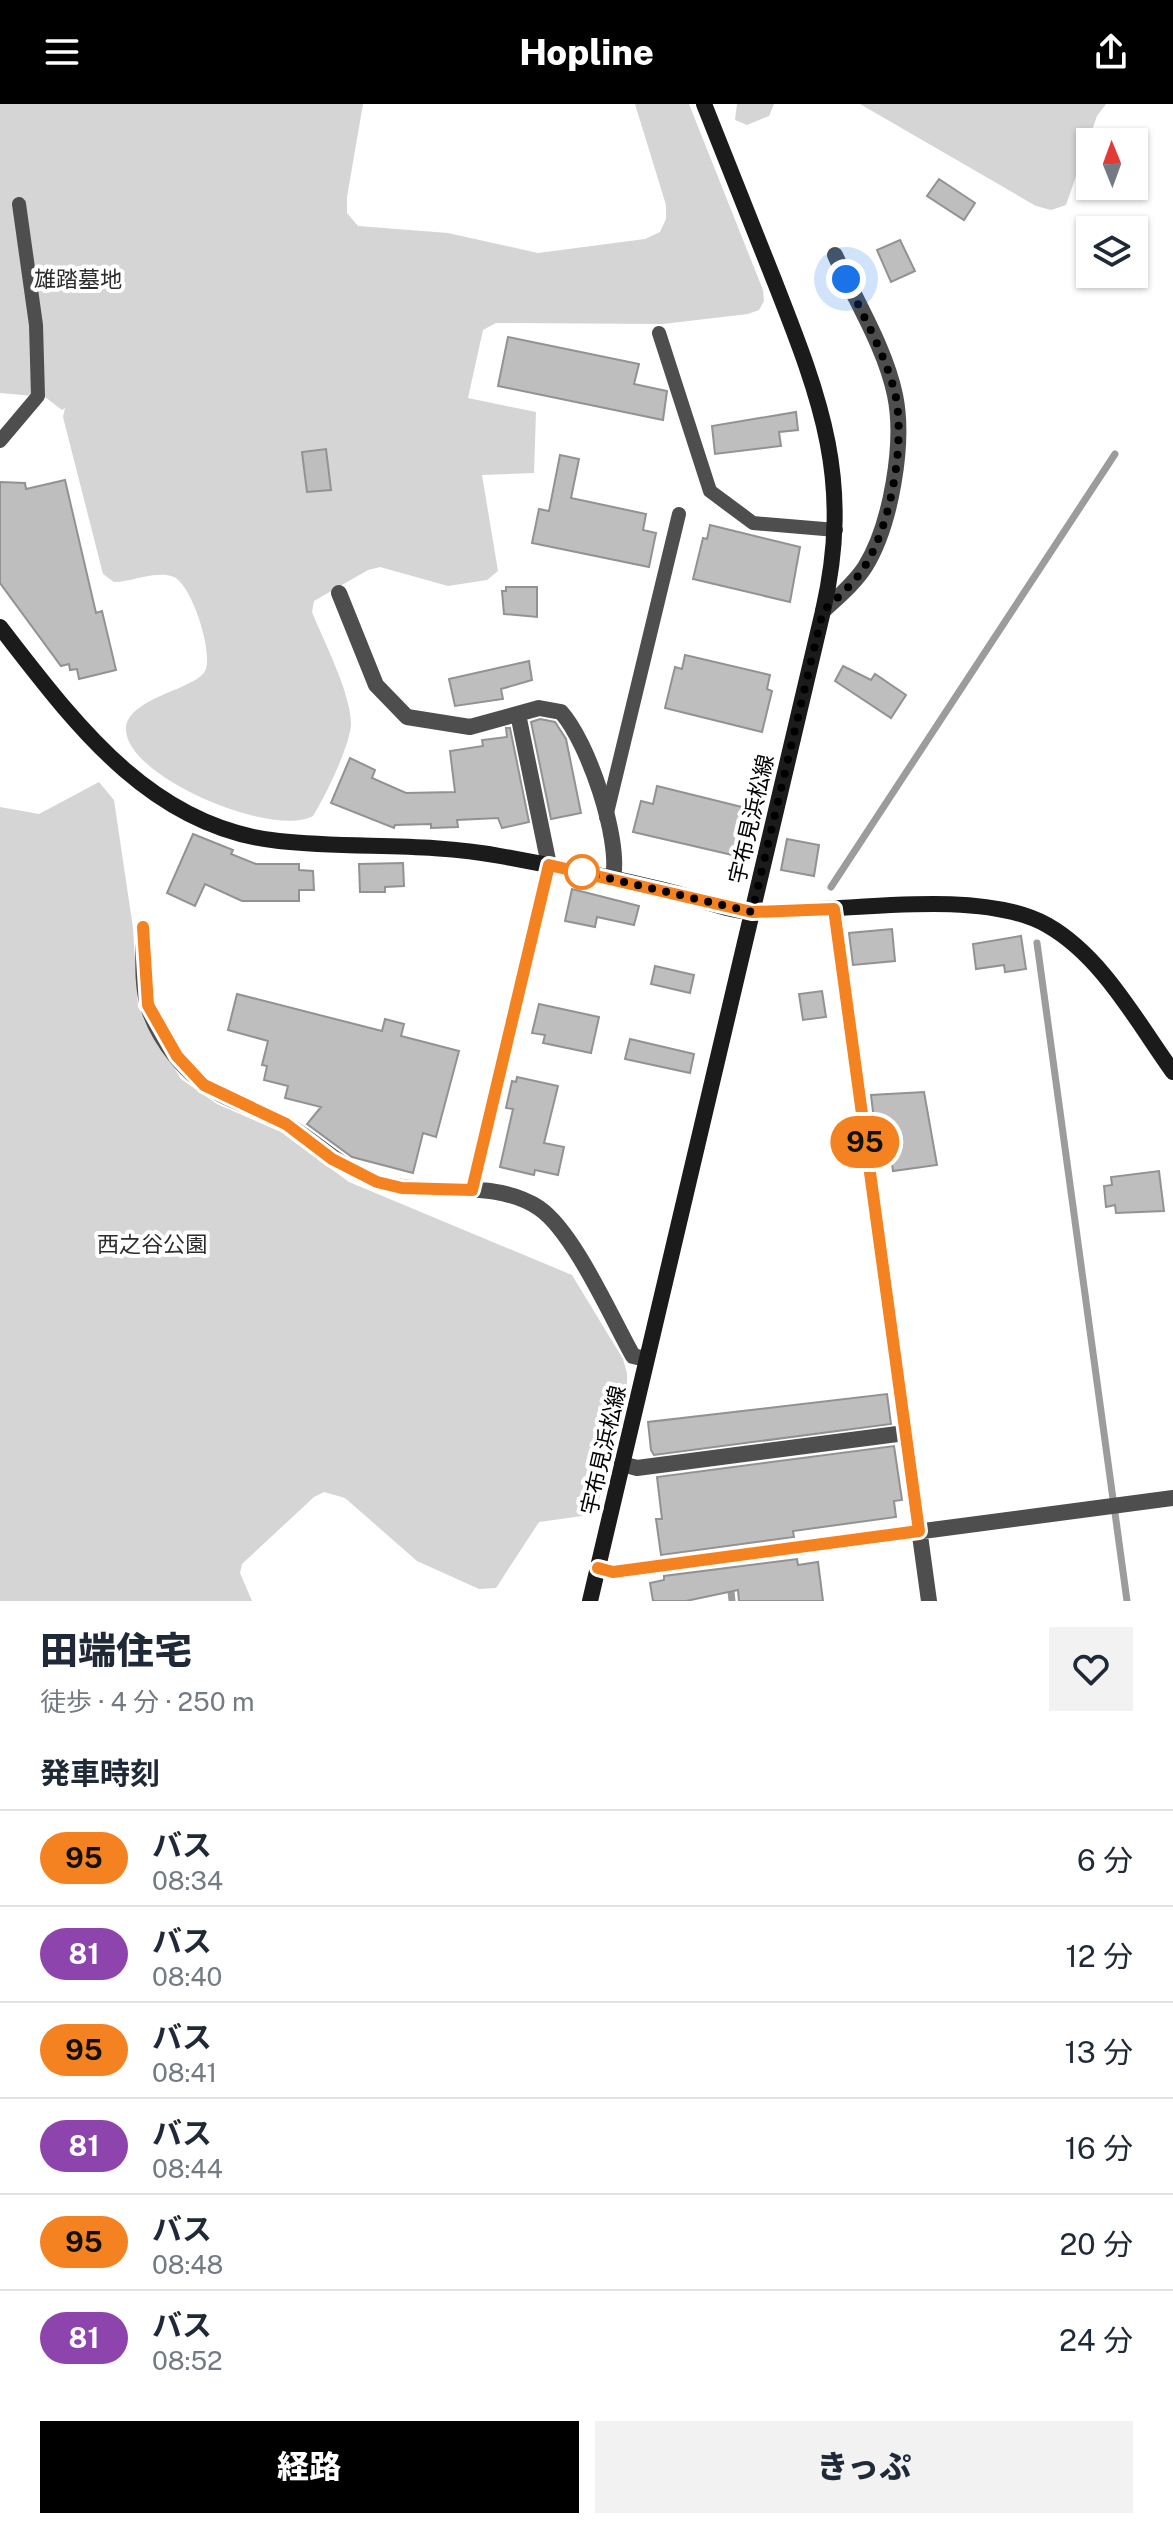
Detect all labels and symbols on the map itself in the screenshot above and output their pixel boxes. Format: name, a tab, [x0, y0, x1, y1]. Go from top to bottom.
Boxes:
north arrow	[1076, 128, 1148, 200]
your location	[826, 259, 866, 299]
park label: 雄踏墓地	[34, 266, 122, 292]
street label: 宇布見浜松線	[723, 752, 779, 886]
unlabelled marker	[565, 855, 599, 889]
line badge: 95	[829, 1116, 901, 1168]
park label: 西之谷公園	[97, 1231, 207, 1257]
street label: 宇布見浜松線	[575, 1383, 631, 1517]

